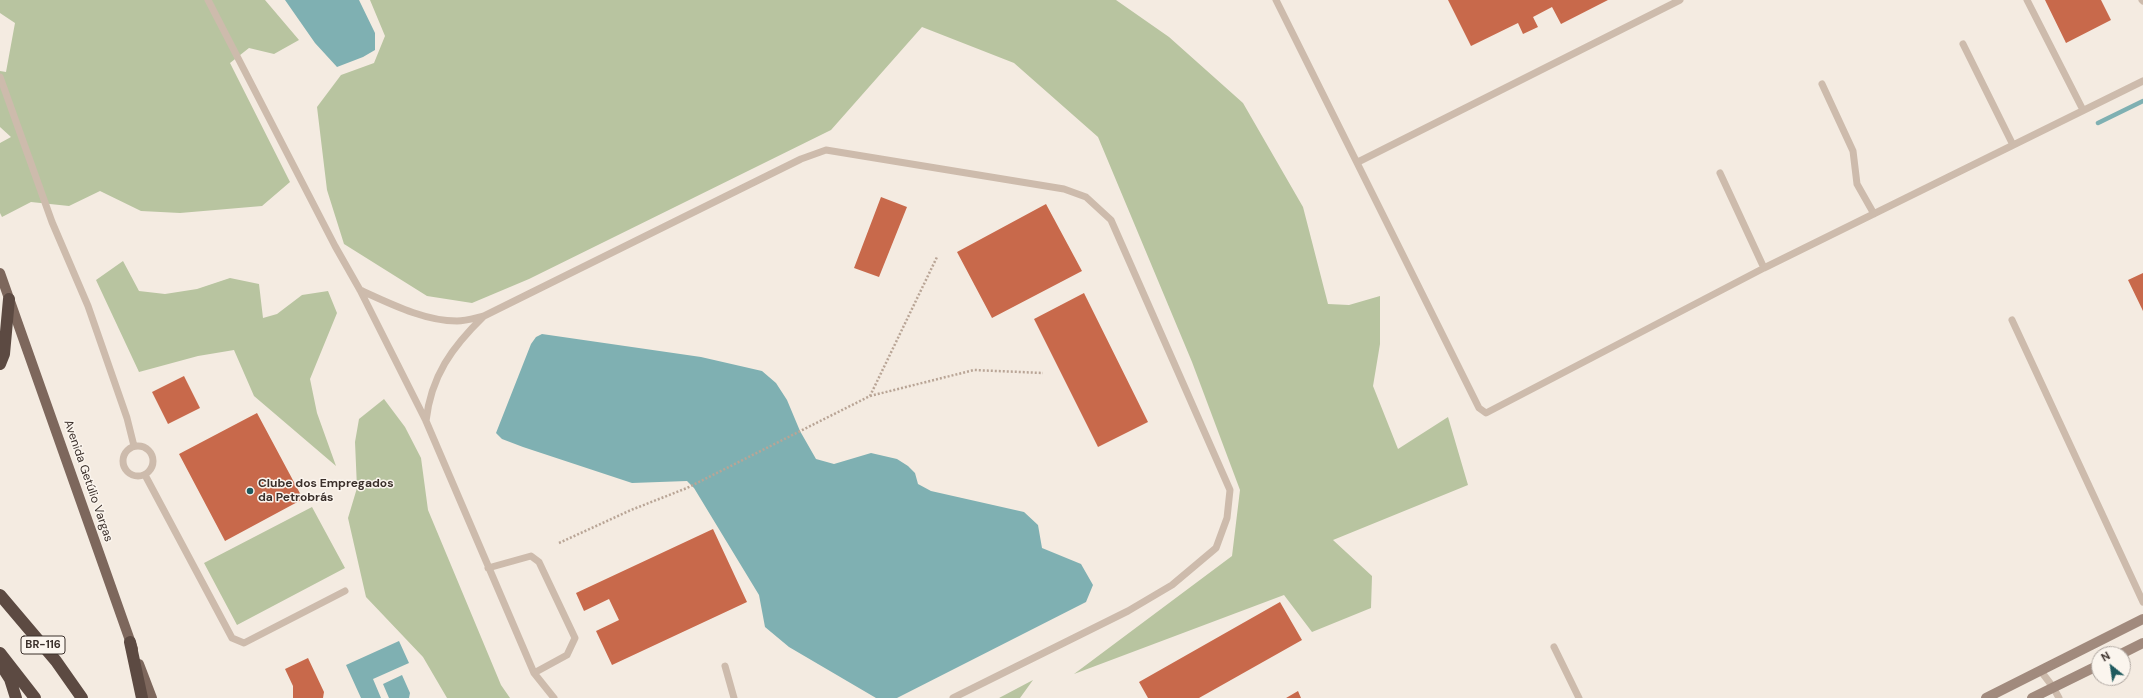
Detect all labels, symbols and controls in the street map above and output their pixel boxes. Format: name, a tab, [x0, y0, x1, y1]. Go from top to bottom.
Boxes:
street label: Avenida Getúlio Vargas	[60, 418, 116, 544]
place label: Clube dos Empregados da Petrobrás	[258, 477, 394, 505]
marker: Clube dos Empregados da Petrobrás	[245, 486, 255, 496]
road number: BR-116	[21, 636, 65, 654]
north arrow	[2091, 646, 2131, 686]
text: N	[2099, 648, 2112, 665]

